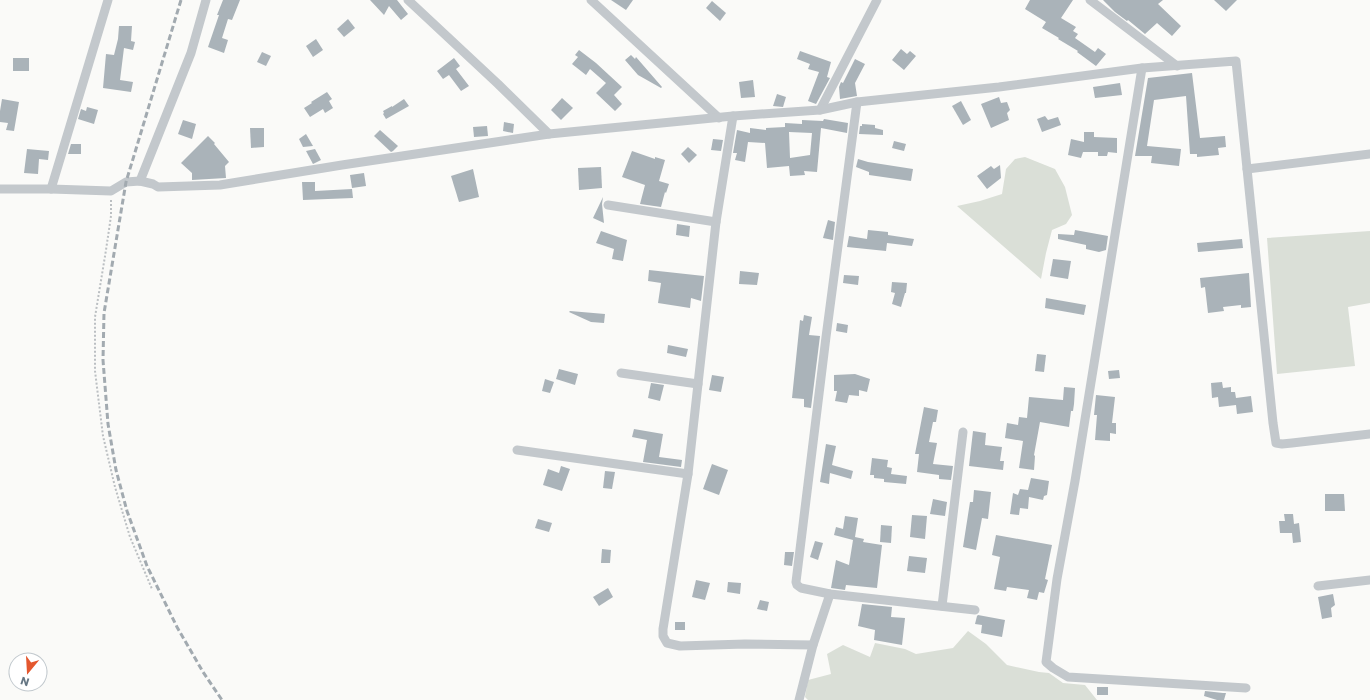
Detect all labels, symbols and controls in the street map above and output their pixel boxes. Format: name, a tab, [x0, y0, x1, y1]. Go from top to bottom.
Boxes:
north arrow	[8, 652, 48, 692]
text: N	[18, 673, 31, 690]

